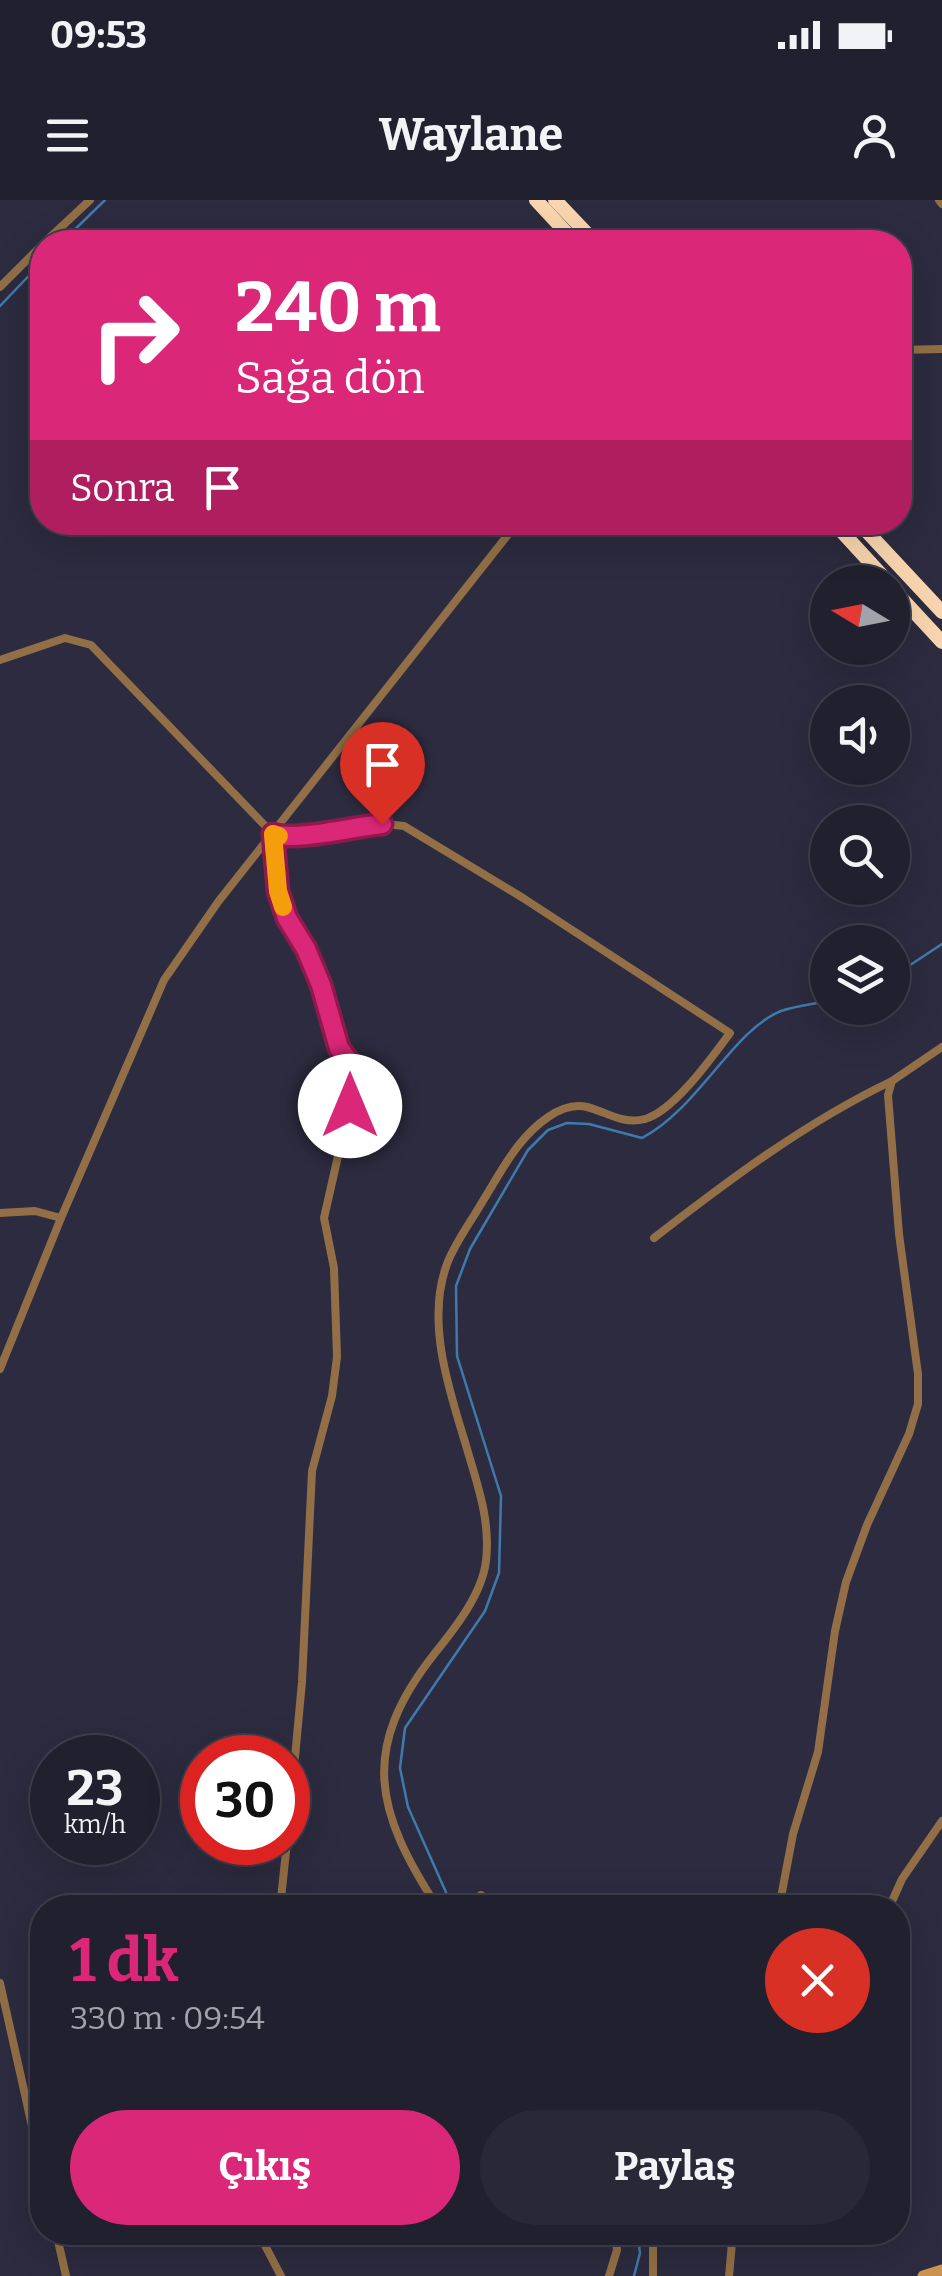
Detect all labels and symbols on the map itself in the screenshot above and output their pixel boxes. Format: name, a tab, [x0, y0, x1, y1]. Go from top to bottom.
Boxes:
north arrow	[810, 565, 910, 665]
pin	[340, 722, 425, 825]
position arrow	[298, 1054, 402, 1158]
speed limit sign: 30	[180, 1735, 310, 1865]

